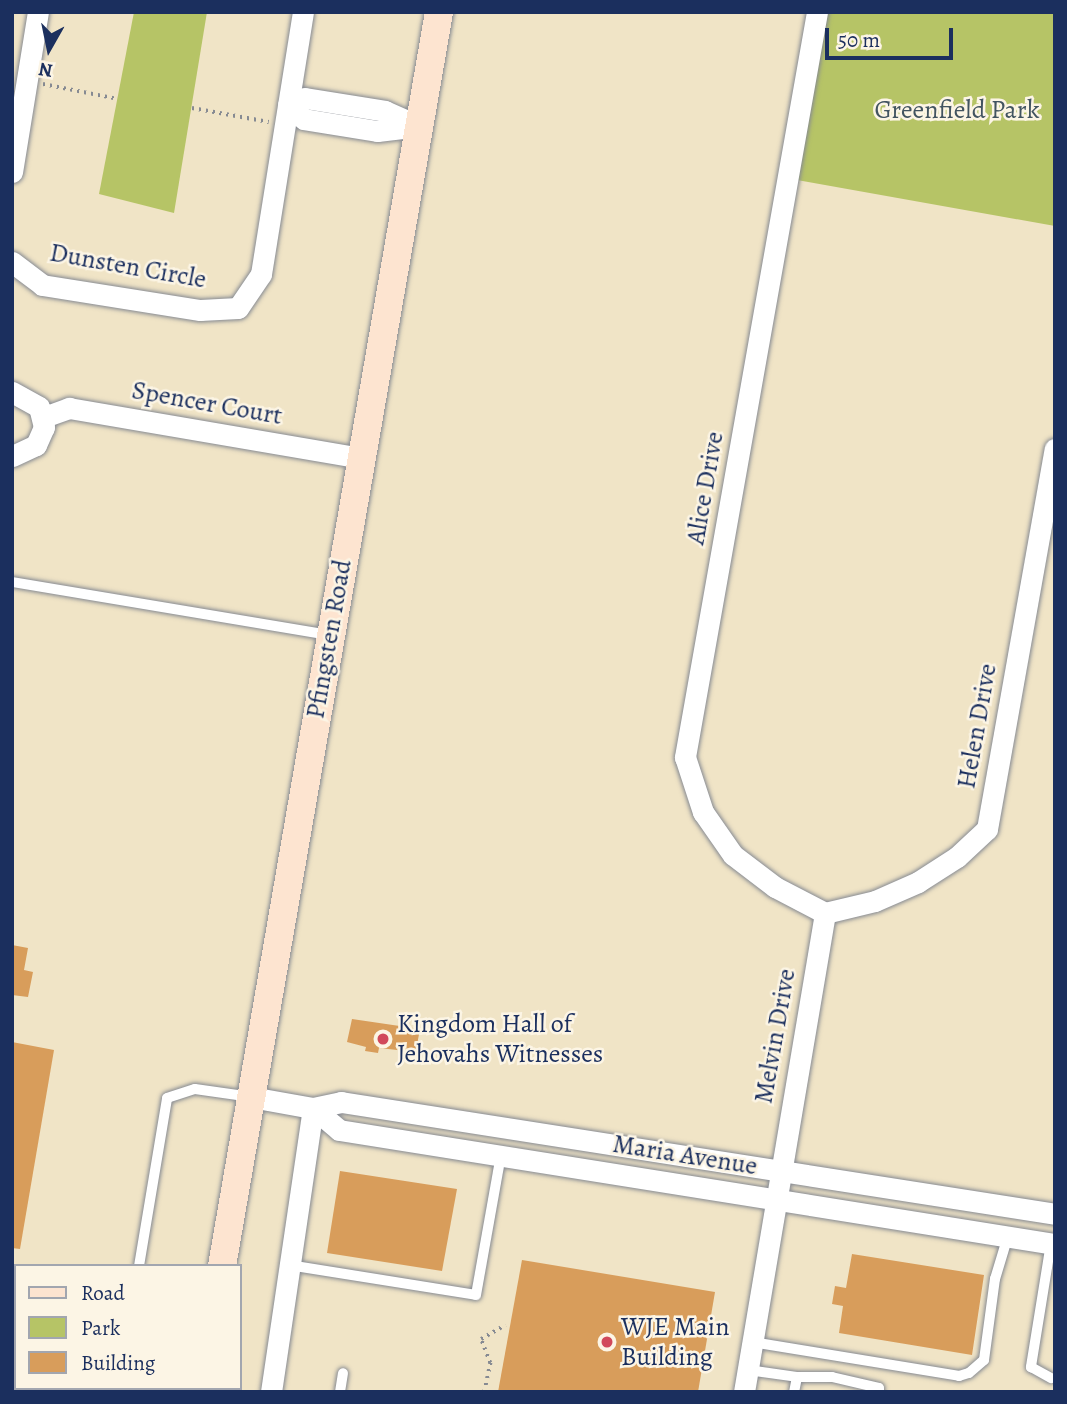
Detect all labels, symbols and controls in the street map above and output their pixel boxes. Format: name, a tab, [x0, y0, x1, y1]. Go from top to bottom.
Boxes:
north arrow	[14, 14, 84, 84]
scale bar	[829, 14, 957, 58]
text: 50 m	[838, 26, 880, 54]
text: N	[37, 56, 55, 84]
park label: Greenfield Park	[874, 94, 1040, 126]
street label: Dunsten Circle	[47, 237, 209, 295]
street label: Spencer Court	[129, 374, 285, 432]
street label: Alice Drive	[680, 429, 730, 547]
street label: Pfingsten Road	[300, 557, 358, 721]
street label: Helen Drive	[951, 661, 1003, 791]
street label: Melvin Drive	[748, 966, 802, 1106]
place label: Kingdom Hall of Jehovahs Witnesses	[397, 1008, 603, 1070]
marker: Kingdom Hall of Jehovahs Witnesses	[375, 1031, 391, 1047]
street label: Maria Avenue	[611, 1128, 759, 1182]
legend	[14, 1264, 242, 1390]
text: Road	[81, 1279, 125, 1307]
place label: WJE Main Building	[621, 1311, 729, 1372]
text: Park	[81, 1314, 120, 1342]
marker: WJE Main Building	[599, 1334, 615, 1350]
text: Building	[81, 1349, 155, 1377]

